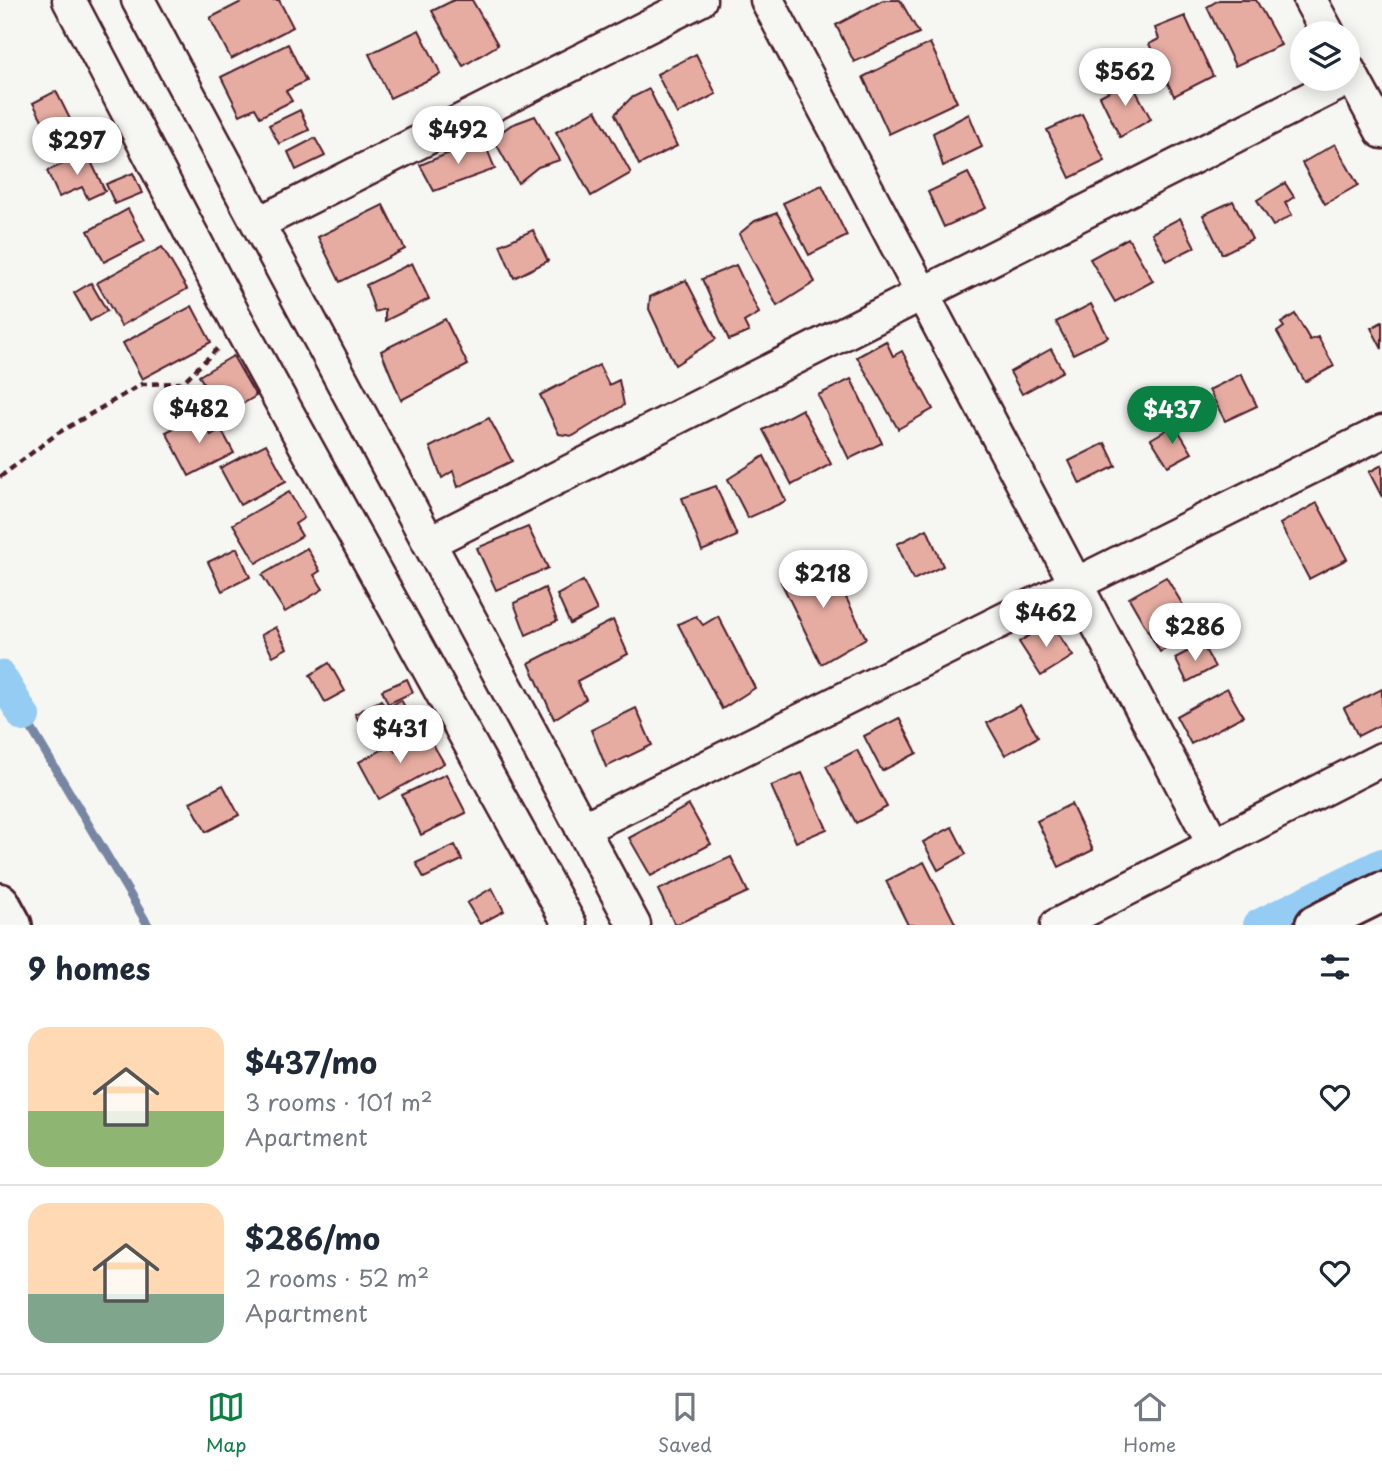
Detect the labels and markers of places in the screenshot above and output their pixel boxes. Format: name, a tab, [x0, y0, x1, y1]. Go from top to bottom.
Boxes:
pin: $562	[1084, 48, 1166, 108]
pin: $492	[417, 106, 499, 166]
pin: $297	[36, 118, 118, 177]
pin: $482	[158, 386, 240, 445]
pin: $437	[1131, 386, 1213, 446]
pin: $218	[782, 550, 864, 610]
pin: $462	[1005, 590, 1087, 649]
pin: $286	[1154, 604, 1236, 663]
pin: $431	[359, 706, 441, 765]

